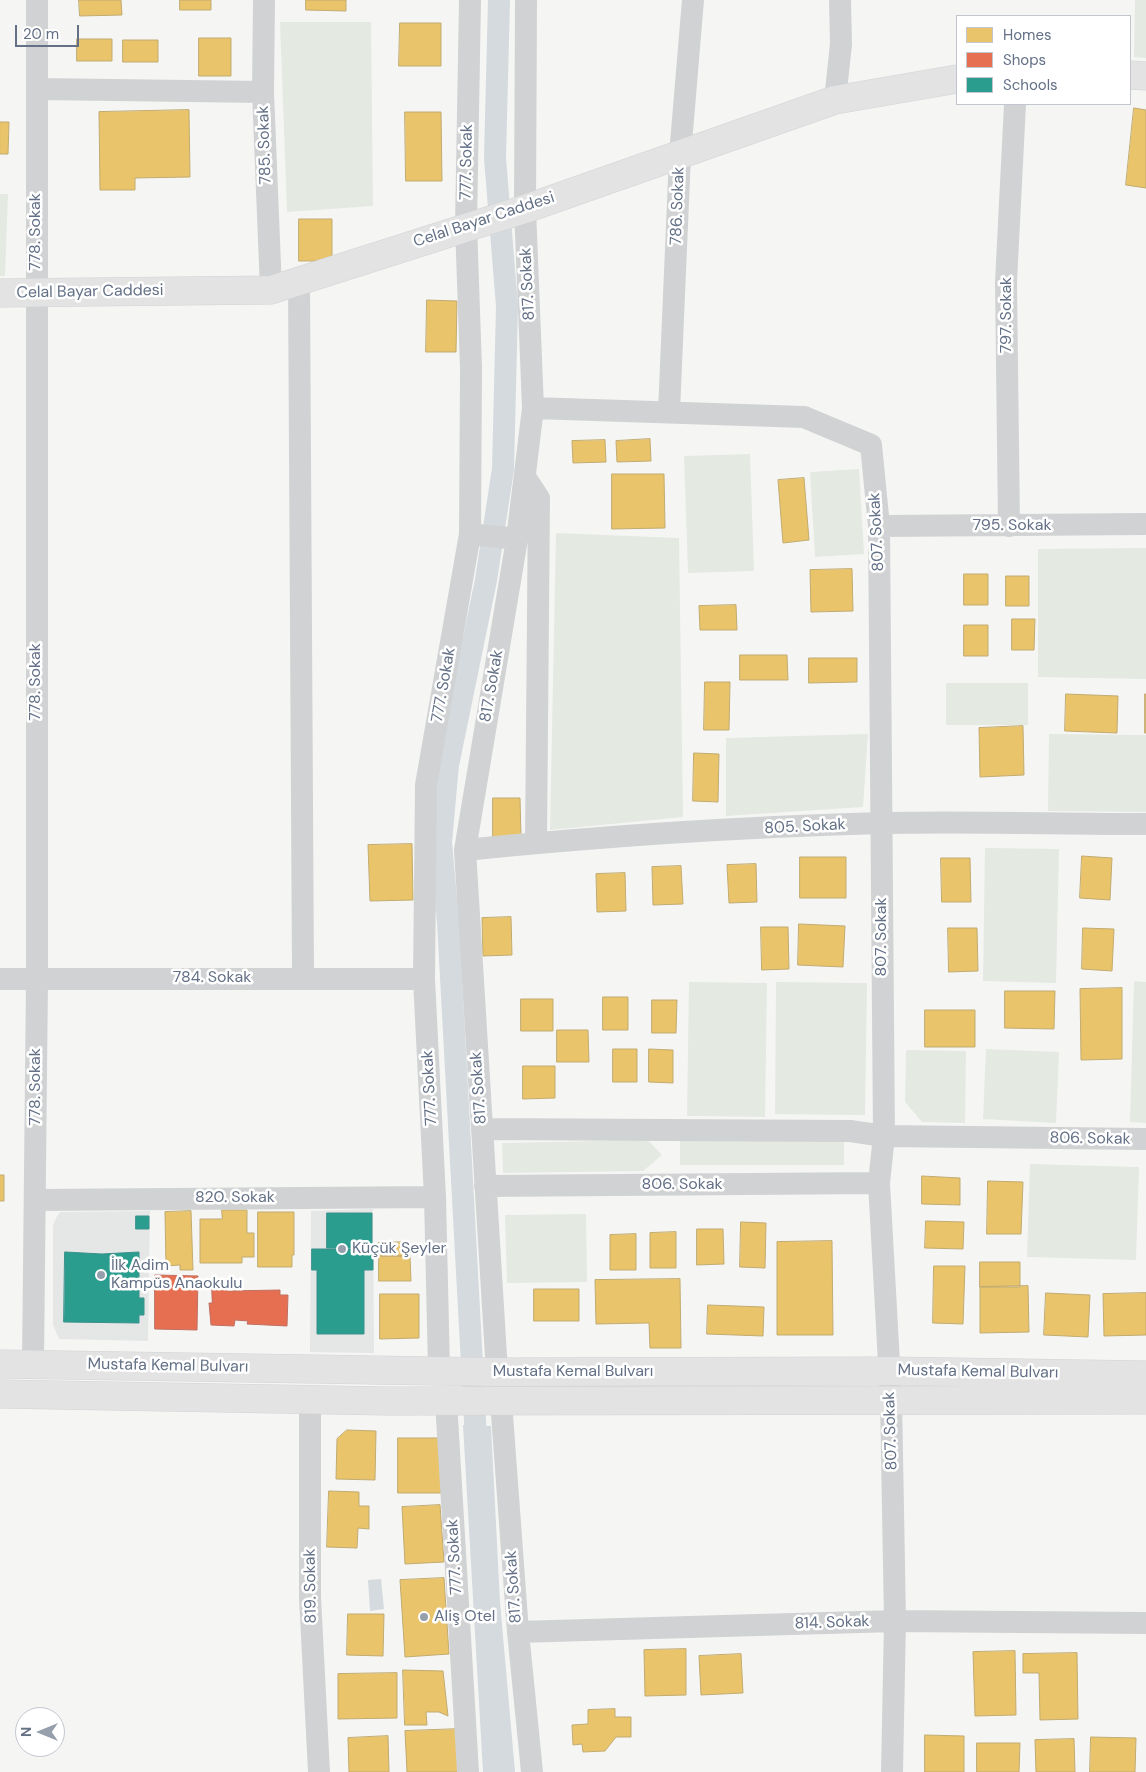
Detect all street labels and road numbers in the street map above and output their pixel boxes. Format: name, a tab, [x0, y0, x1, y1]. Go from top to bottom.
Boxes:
street label: 785. Sokak	[254, 105, 276, 185]
street label: 777. Sokak	[457, 124, 477, 200]
street label: 786. Sokak	[667, 166, 689, 246]
street label: Celal Bayar Caddesi	[411, 188, 557, 252]
street label: 778. Sokak	[26, 193, 46, 271]
street label: 817. Sokak	[517, 247, 539, 321]
street label: 797. Sokak	[997, 277, 1017, 353]
street label: Celal Bayar Caddesi	[16, 281, 164, 303]
street label: 807. Sokak	[865, 492, 889, 572]
street label: 795. Sokak	[973, 516, 1051, 536]
street label: 778. Sokak	[26, 643, 46, 721]
street label: 777. Sokak	[428, 646, 460, 724]
street label: 817. Sokak	[476, 648, 508, 724]
street label: 805. Sokak	[764, 815, 846, 839]
street label: 807. Sokak	[872, 898, 892, 976]
street label: 784. Sokak	[173, 968, 251, 988]
street label: 778. Sokak	[26, 1048, 46, 1126]
street label: 777. Sokak	[418, 1050, 442, 1126]
street label: 817. Sokak	[467, 1051, 491, 1125]
street label: 806. Sokak	[1049, 1129, 1131, 1149]
street label: 806. Sokak	[641, 1175, 723, 1195]
street label: 820. Sokak	[195, 1188, 275, 1208]
street label: Mustafa Kemal Bulvarı	[88, 1355, 248, 1377]
street label: Mustafa Kemal Bulvarı	[898, 1361, 1058, 1383]
street label: Mustafa Kemal Bulvarı	[493, 1362, 653, 1382]
street label: 807. Sokak	[880, 1391, 902, 1471]
street label: 777. Sokak	[443, 1519, 467, 1595]
street label: 819. Sokak	[301, 1548, 321, 1624]
street label: 817. Sokak	[502, 1550, 526, 1624]
street label: 814. Sokak	[794, 1612, 870, 1634]

